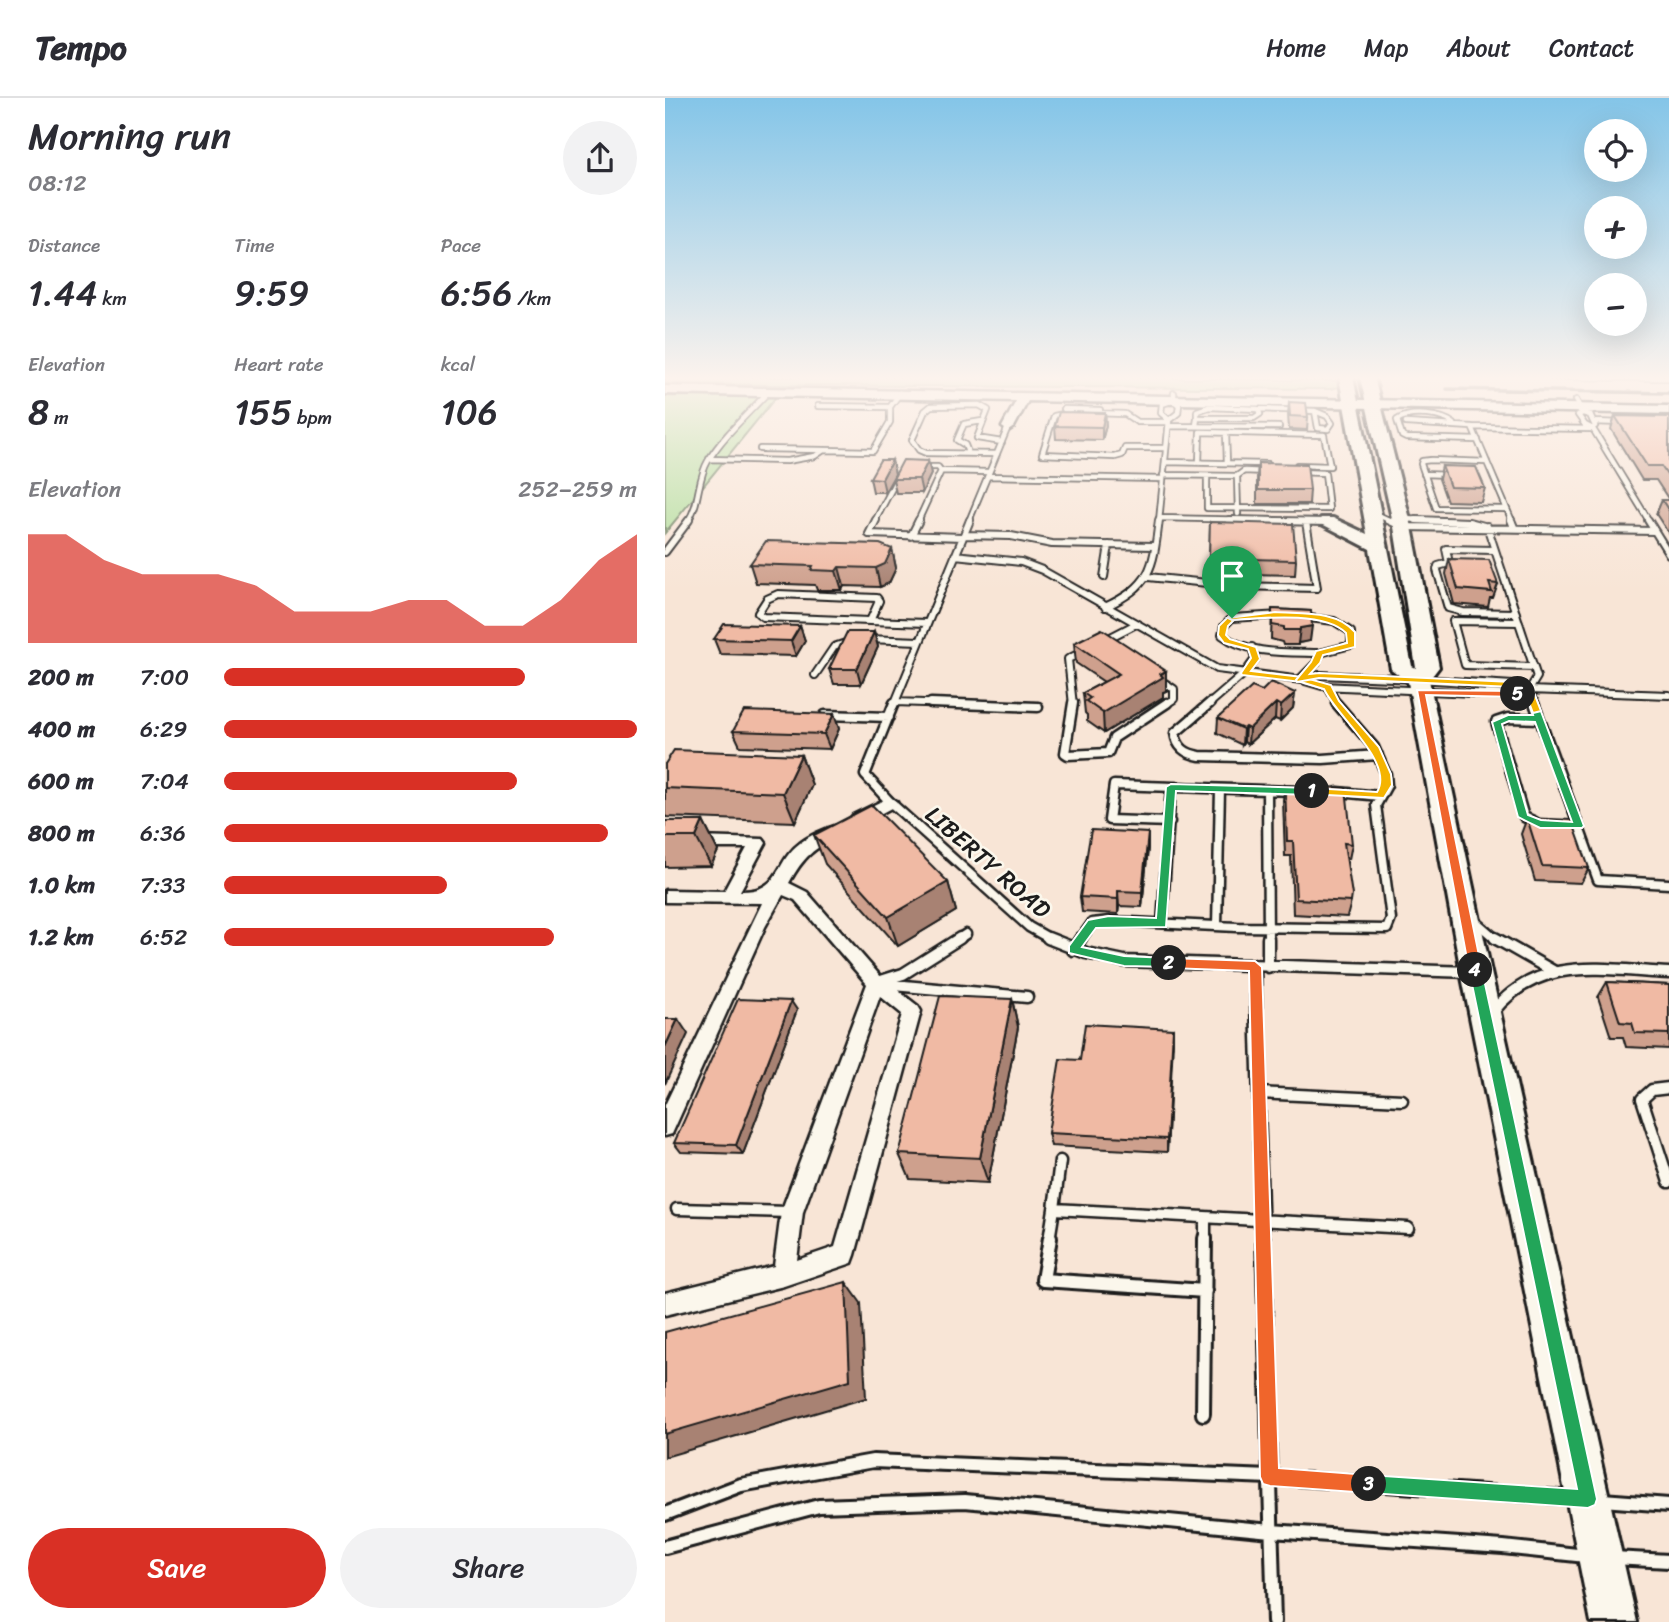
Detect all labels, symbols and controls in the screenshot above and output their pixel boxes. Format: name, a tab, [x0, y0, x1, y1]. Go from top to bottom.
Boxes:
text: Tempo	[35, 19, 127, 77]
text: Home	[1266, 27, 1326, 69]
text: Map	[1364, 27, 1408, 69]
text: About	[1446, 27, 1511, 69]
text: Contact	[1549, 27, 1634, 69]
text: Morning run	[28, 103, 231, 170]
map controls	[1584, 119, 1647, 336]
button: locate	[1584, 119, 1647, 182]
button: share	[563, 121, 637, 195]
text: 08:12	[28, 163, 87, 204]
button: +	[1584, 196, 1647, 259]
text: Distance	[28, 229, 100, 262]
text: Time	[234, 229, 275, 262]
text: Pace	[441, 229, 481, 262]
text: 1.44	[28, 262, 97, 324]
text: 9:59	[234, 262, 309, 324]
text: 6:56	[441, 262, 512, 324]
button: −	[1584, 273, 1647, 336]
text: km	[97, 282, 127, 315]
text: /km	[512, 282, 551, 315]
text: Elevation	[28, 348, 105, 381]
text: Heart rate	[234, 348, 324, 381]
text: kcal	[441, 348, 475, 381]
text: 8	[28, 381, 49, 443]
text: 155	[234, 381, 292, 443]
text: 106	[441, 381, 498, 443]
text: m	[49, 401, 69, 434]
text: bpm	[292, 401, 332, 434]
text: Elevation	[28, 469, 121, 510]
text: 252–259 m	[518, 469, 637, 510]
pin	[1202, 546, 1262, 618]
icon: arrive	[1213, 557, 1251, 595]
text: 200 m	[28, 657, 94, 698]
text: 7:00	[140, 657, 189, 698]
pin: 5	[1501, 676, 1535, 712]
text: 5	[1512, 677, 1523, 710]
text: 400 m	[28, 709, 95, 750]
text: 6:29	[140, 709, 187, 750]
text: 600 m	[28, 761, 94, 802]
text: 7:04	[140, 761, 189, 802]
pin: 1	[1295, 774, 1329, 808]
text: 1	[1307, 774, 1316, 807]
street label: LIBERTY ROAD	[915, 795, 1061, 930]
text: 800 m	[28, 813, 95, 854]
text: 6:36	[140, 813, 186, 854]
text: 1.0 km	[28, 865, 95, 906]
text: 7:33	[140, 865, 185, 906]
text: 1.2 km	[28, 917, 94, 958]
text: 6:52	[140, 917, 187, 958]
pin: 2	[1151, 946, 1187, 980]
text: 2	[1163, 946, 1174, 979]
pin: 4	[1457, 952, 1493, 988]
text: 4	[1469, 953, 1480, 986]
pin: 3	[1351, 1466, 1387, 1502]
text: 3	[1363, 1467, 1374, 1500]
button: Save	[28, 1528, 326, 1608]
button: Share	[340, 1528, 637, 1608]

